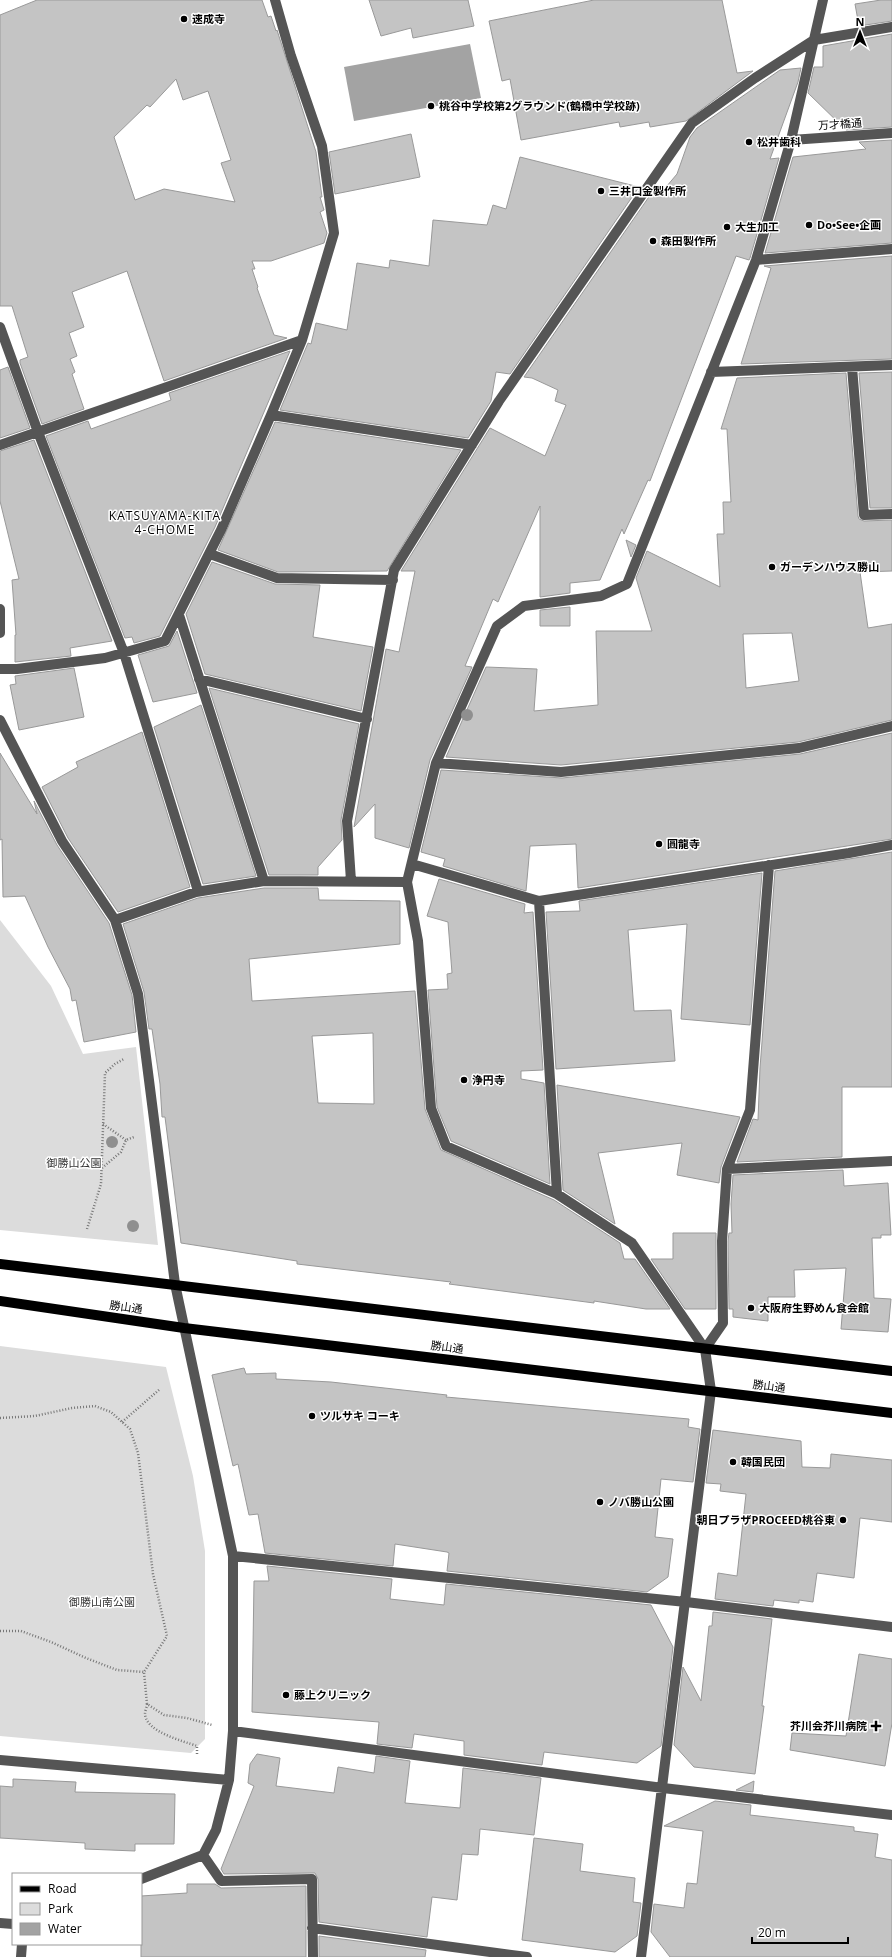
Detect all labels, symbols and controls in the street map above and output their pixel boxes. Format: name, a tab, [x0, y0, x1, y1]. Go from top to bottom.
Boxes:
place label: 速成寺	[192, 11, 225, 26]
north arrow	[840, 12, 880, 52]
marker: 速成寺	[179, 14, 189, 24]
text: N	[856, 14, 864, 29]
place label: 桃谷中学校第2グラウンド(鶴橋中学校跡)	[439, 98, 640, 113]
marker: 桃谷中学校第2グラウンド(鶴橋中学校跡)	[426, 101, 436, 111]
street label: 万才橋通	[817, 114, 862, 133]
place label: 松井歯科	[757, 134, 801, 149]
marker: 松井歯科	[744, 137, 754, 147]
place label: 三井口金製作所	[609, 183, 686, 198]
marker: 三井口金製作所	[596, 186, 606, 196]
place label: Do•See•企画	[817, 217, 881, 232]
place label: 大生加工	[735, 219, 779, 234]
marker: Do•See•企画	[804, 220, 814, 230]
marker: 大生加工	[722, 222, 732, 232]
place label: 森田製作所	[661, 233, 716, 248]
marker: 森田製作所	[648, 236, 658, 246]
district label: KATSUYAMA-KITA 4-CHOME	[109, 507, 221, 538]
place label: ガーデンハウス勝山	[780, 559, 879, 574]
marker: ガーデンハウス勝山	[767, 562, 777, 572]
place label: 圓龍寺	[667, 836, 700, 851]
marker: 圓龍寺	[654, 839, 664, 849]
place label: 浄円寺	[472, 1072, 505, 1087]
marker: 浄円寺	[459, 1075, 469, 1085]
park label: 御勝山公園	[46, 1155, 102, 1170]
street label: 勝山通	[109, 1297, 143, 1316]
place label: 大阪府生野めん食会館	[759, 1300, 869, 1315]
marker: 大阪府生野めん食会館	[746, 1303, 756, 1313]
street label: 勝山通	[430, 1337, 464, 1356]
street label: 勝山通	[752, 1376, 786, 1395]
place label: ツルサキ コーキ	[320, 1408, 400, 1423]
marker: ツルサキ コーキ	[307, 1411, 317, 1421]
place label: 韓国民団	[741, 1454, 785, 1469]
marker: 韓国民団	[728, 1457, 738, 1467]
place label: ノバ勝山公園	[608, 1494, 674, 1509]
marker: ノバ勝山公園	[595, 1497, 605, 1507]
place label: 朝日プラザPROCEED桃谷東	[697, 1512, 835, 1527]
marker: 朝日プラザPROCEED桃谷東	[838, 1515, 848, 1525]
park label: 御勝山南公園	[68, 1594, 135, 1609]
place label: 藤上クリニック	[294, 1687, 371, 1702]
marker: 藤上クリニック	[281, 1690, 291, 1700]
place label: 芥川会芥川病院	[790, 1718, 867, 1733]
marker: 芥川会芥川病院	[870, 1720, 882, 1732]
legend	[12, 1873, 142, 1945]
text: Road	[48, 1880, 77, 1897]
text: Park	[48, 1900, 74, 1917]
scale bar	[752, 1919, 848, 1945]
text: Water	[48, 1920, 82, 1937]
text: 20 m	[758, 1924, 786, 1941]

